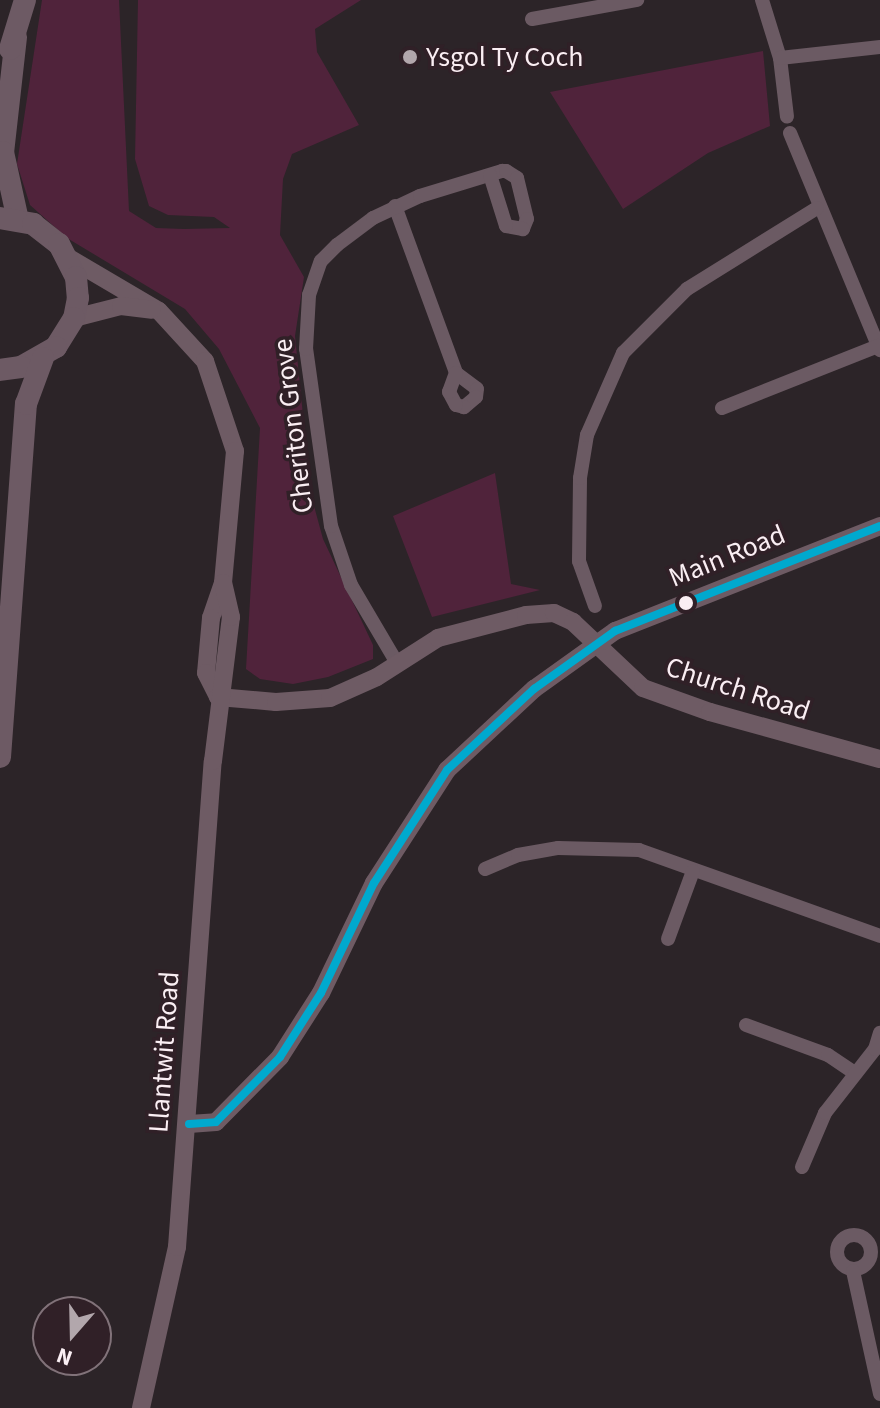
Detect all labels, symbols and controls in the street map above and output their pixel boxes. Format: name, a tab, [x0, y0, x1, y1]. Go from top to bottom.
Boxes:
place label: Ysgol Ty Coch	[426, 40, 583, 74]
marker: Ysgol Ty Coch	[401, 48, 419, 66]
street label: Cheriton Grove	[266, 337, 320, 515]
street label: Main Road	[664, 518, 790, 594]
unlabelled marker	[678, 595, 694, 611]
street label: Church Road	[662, 650, 814, 728]
street label: Llantwit Road	[142, 970, 186, 1134]
north arrow	[32, 1296, 112, 1376]
text: N	[52, 1339, 77, 1374]

